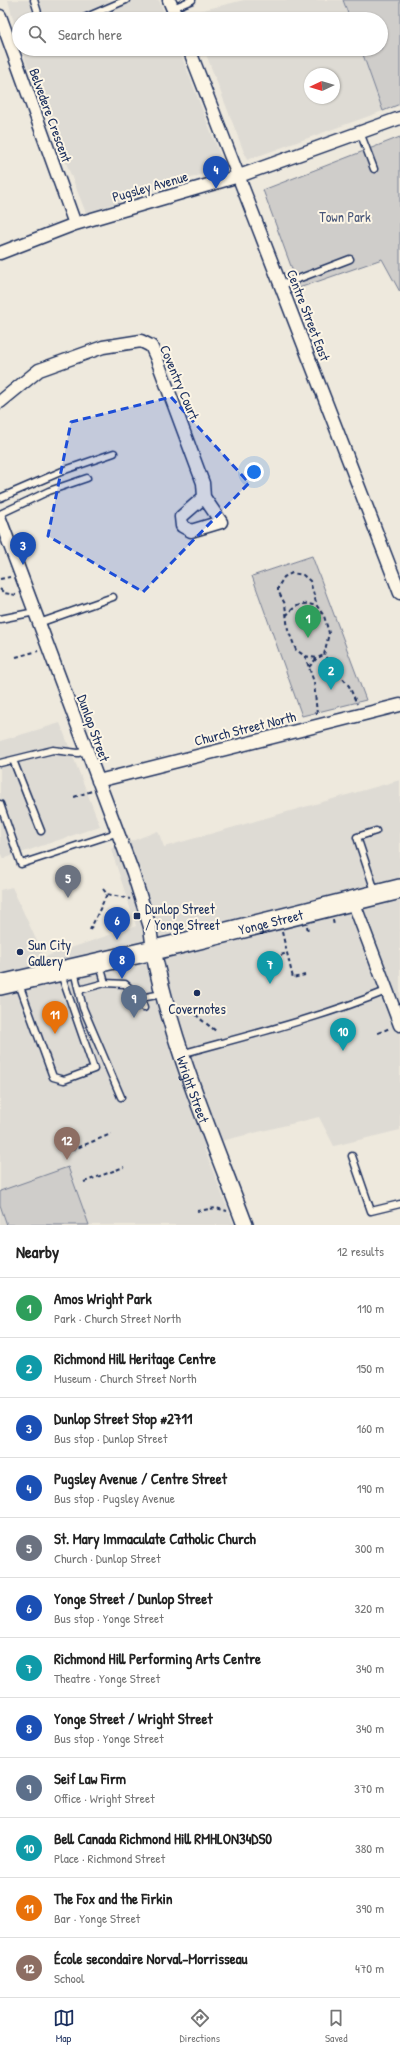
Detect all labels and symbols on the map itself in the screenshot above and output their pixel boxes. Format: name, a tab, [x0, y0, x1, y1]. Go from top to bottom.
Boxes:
street label: Belvedere Crescent	[25, 65, 77, 165]
north arrow	[304, 68, 340, 104]
pin: 4	[203, 156, 229, 189]
street label: Pugsley Avenue	[110, 166, 191, 207]
park label: Town Park	[319, 207, 371, 226]
street label: Centre Street East	[283, 267, 335, 364]
street label: Coventry Court	[155, 342, 204, 423]
your location	[244, 462, 264, 482]
pin: 3	[10, 532, 36, 565]
pin: 1	[295, 605, 321, 638]
pin: 2	[318, 657, 344, 690]
street label: Dunlop Street	[72, 692, 115, 765]
street label: Church Street North	[192, 706, 298, 750]
pin: 5	[55, 865, 81, 898]
place label: Dunlop Street / Yonge Street	[145, 899, 220, 935]
street label: Yonge Street	[236, 904, 305, 938]
pin: 6	[104, 907, 130, 940]
marker: Dunlop Street / Yonge Street	[132, 911, 142, 921]
place label: Sun City Gallery	[28, 935, 71, 971]
pin: 8	[109, 946, 135, 979]
marker: Sun City Gallery	[15, 947, 25, 957]
pin: 7	[257, 951, 283, 984]
pin: 9	[121, 985, 147, 1018]
marker: Covernotes	[192, 988, 202, 998]
place label: Covernotes	[168, 999, 226, 1018]
pin: 11	[42, 1001, 68, 1034]
pin: 10	[330, 1018, 356, 1051]
street label: Wright Street	[173, 1053, 214, 1125]
pin: 12	[54, 1127, 80, 1160]

